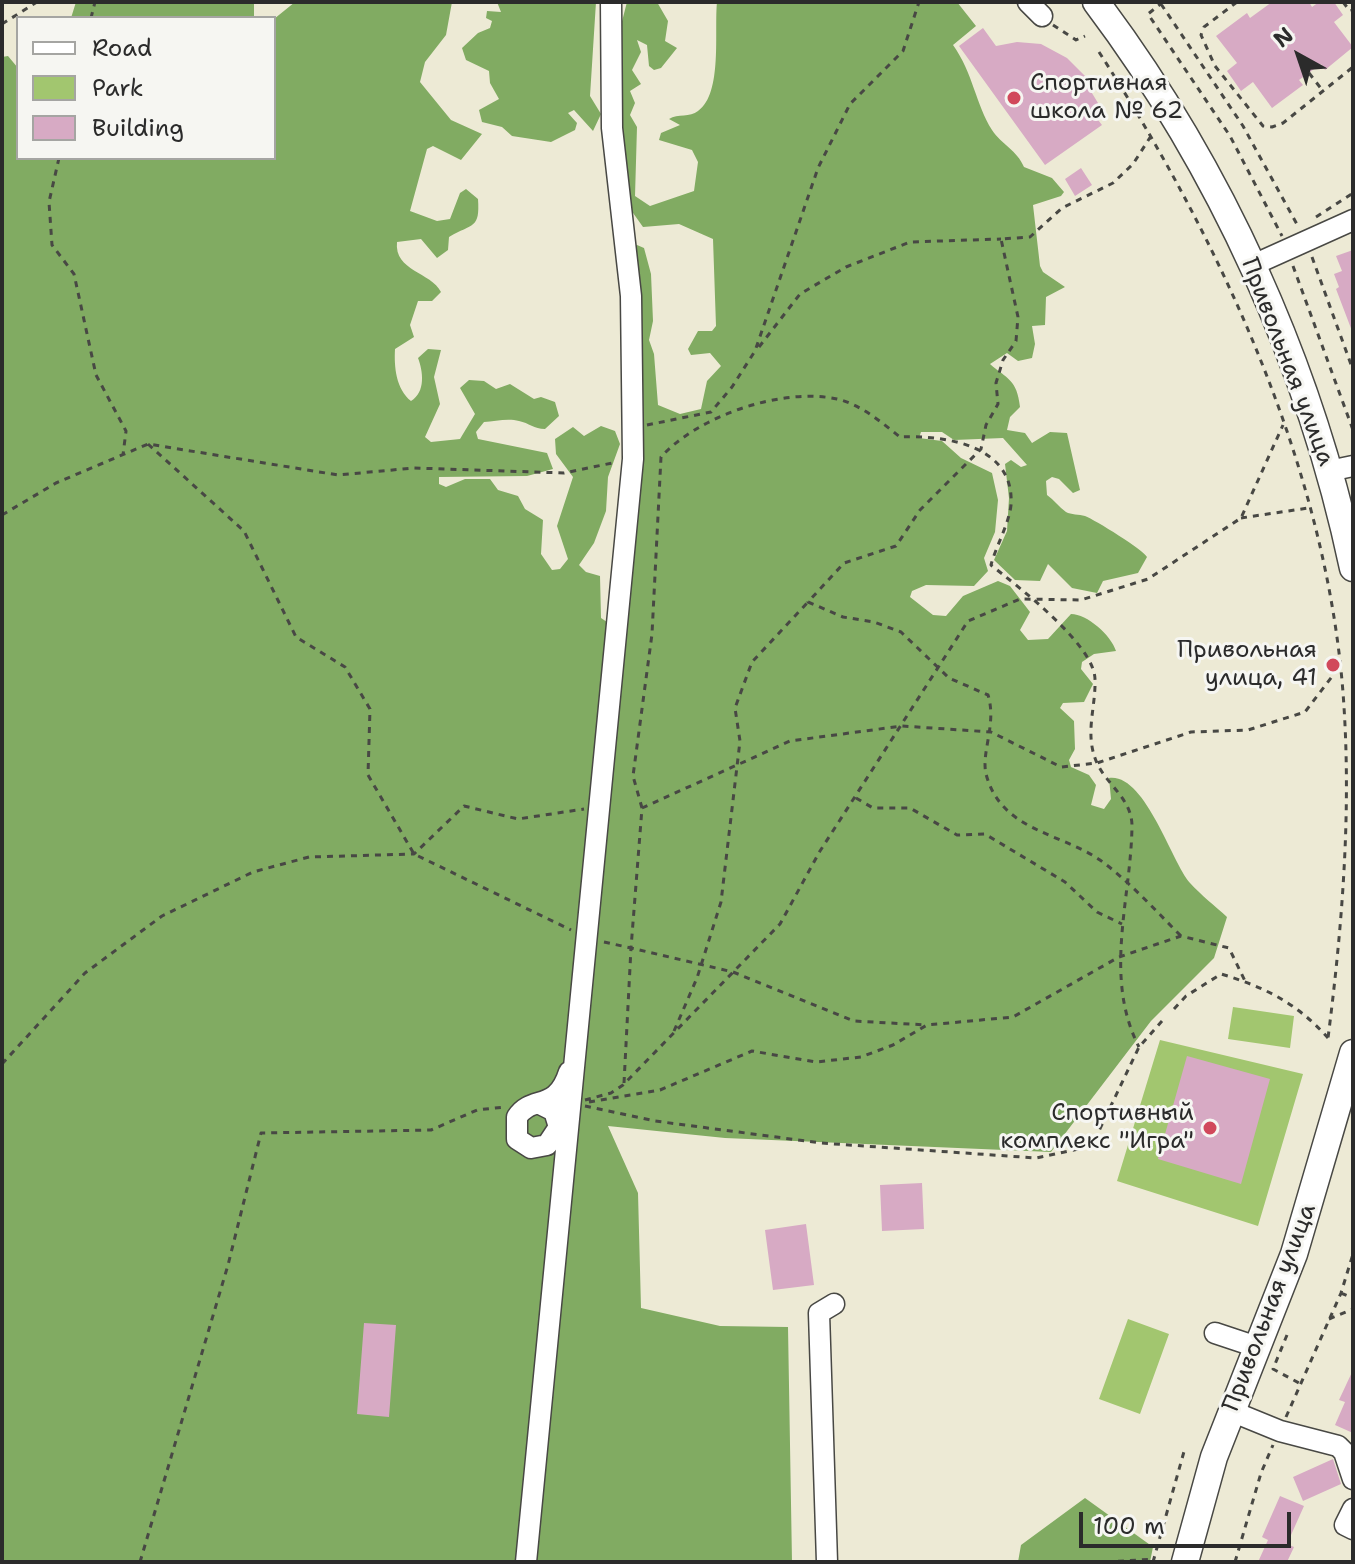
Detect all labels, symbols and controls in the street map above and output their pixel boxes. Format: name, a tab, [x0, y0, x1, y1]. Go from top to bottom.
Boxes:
legend	[16, 16, 276, 160]
north arrow	[1259, 16, 1339, 96]
text: N	[1267, 21, 1299, 54]
text: Road	[92, 32, 152, 64]
place label: Спортивная школа № 62	[1030, 70, 1183, 126]
text: Park	[92, 72, 144, 104]
marker: Спортивная школа № 62	[1005, 89, 1023, 107]
text: Building	[92, 112, 184, 144]
street label: Привольная улица	[1234, 254, 1340, 470]
place label: Привольная улица, 41	[1177, 637, 1317, 693]
marker: Привольная улица, 41	[1324, 656, 1342, 674]
place label: Спортивный комплекс "Игра"	[1001, 1100, 1194, 1156]
marker: Спортивный комплекс "Игра"	[1201, 1119, 1219, 1137]
street label: Привольная улица	[1217, 1200, 1323, 1416]
scale bar	[1083, 1496, 1295, 1546]
text: 100 m	[1093, 1510, 1165, 1542]

